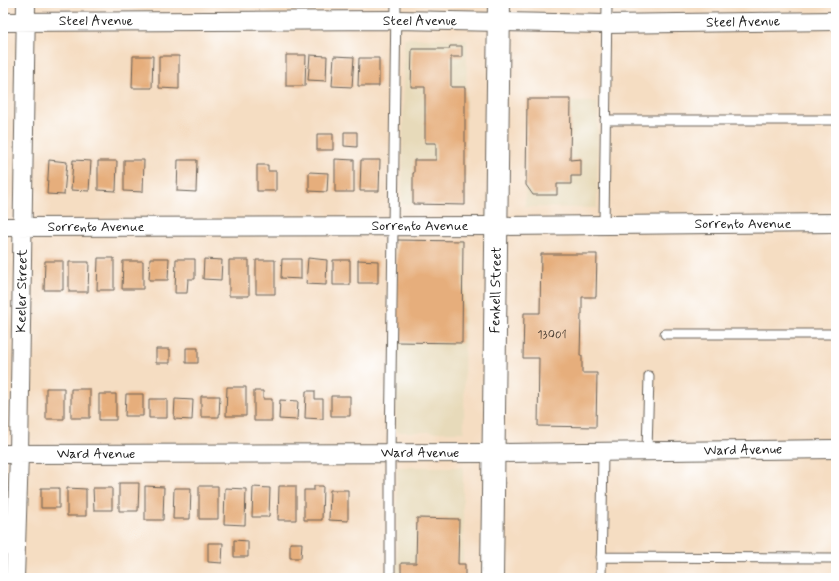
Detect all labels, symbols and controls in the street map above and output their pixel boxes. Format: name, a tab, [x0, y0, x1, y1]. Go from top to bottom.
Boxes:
street label: Steel Avenue	[59, 12, 134, 30]
street label: Steel Avenue	[383, 12, 458, 30]
street label: Steel Avenue	[706, 12, 781, 32]
street label: Sorrento Avenue	[694, 215, 792, 233]
street label: Sorrento Avenue	[371, 217, 469, 235]
street label: Sorrento Avenue	[47, 218, 145, 236]
street label: Fenkell Street	[486, 246, 506, 334]
street label: Keeler Street	[12, 248, 32, 333]
house number: 13001	[537, 327, 567, 343]
street label: Ward Avenue	[704, 440, 782, 460]
street label: Ward Avenue	[381, 444, 459, 462]
street label: Ward Avenue	[57, 445, 135, 463]

